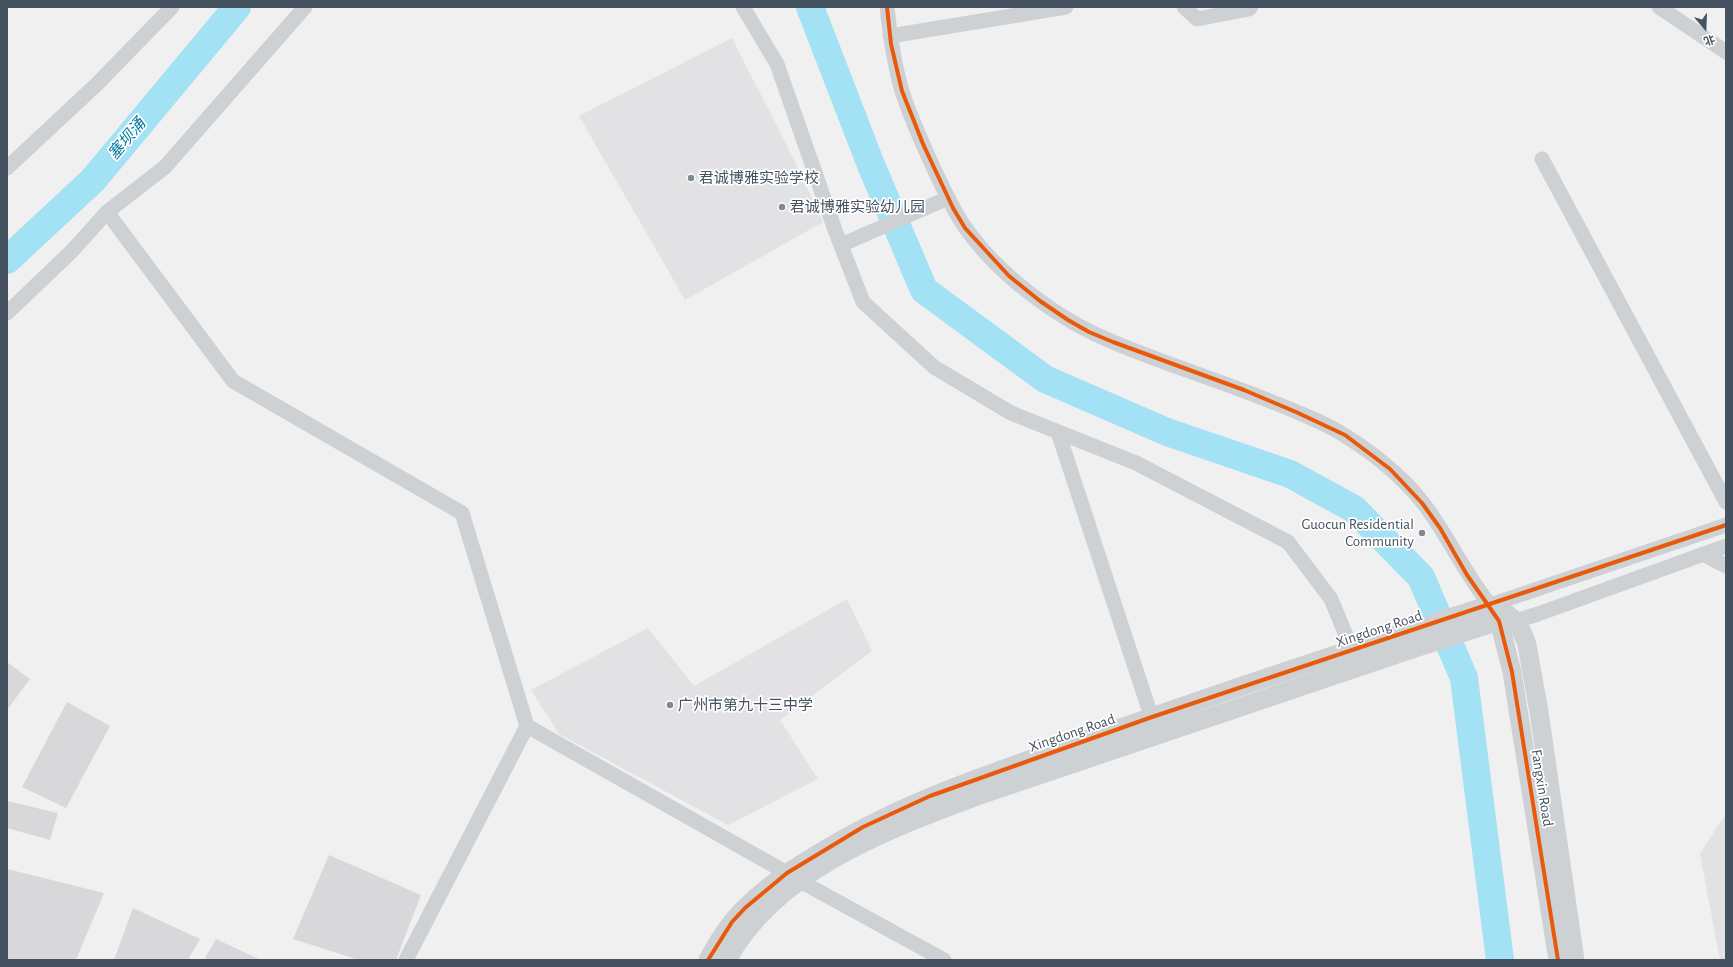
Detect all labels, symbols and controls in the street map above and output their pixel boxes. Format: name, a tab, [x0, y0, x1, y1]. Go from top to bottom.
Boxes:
north arrow	[1685, 8, 1725, 48]
text: 北	[1702, 33, 1716, 47]
water label: 塞坝涌	[104, 114, 150, 164]
place label: 君诚博雅实验学校	[699, 169, 819, 187]
marker: 君诚博雅实验学校	[686, 173, 696, 183]
place label: 君诚博雅实验幼儿园	[790, 198, 925, 216]
marker: 君诚博雅实验幼儿园	[777, 202, 787, 212]
place label: Guocun Residential Community	[1301, 515, 1414, 550]
marker: Guocun Residential Community	[1417, 528, 1427, 538]
street label: Xingdong Road	[1333, 607, 1425, 651]
place label: 广州市第九十三中学	[678, 696, 813, 714]
marker: 广州市第九十三中学	[665, 700, 675, 710]
street label: Xingdong Road	[1027, 710, 1117, 756]
street label: Fangxin Road	[1527, 748, 1557, 828]

